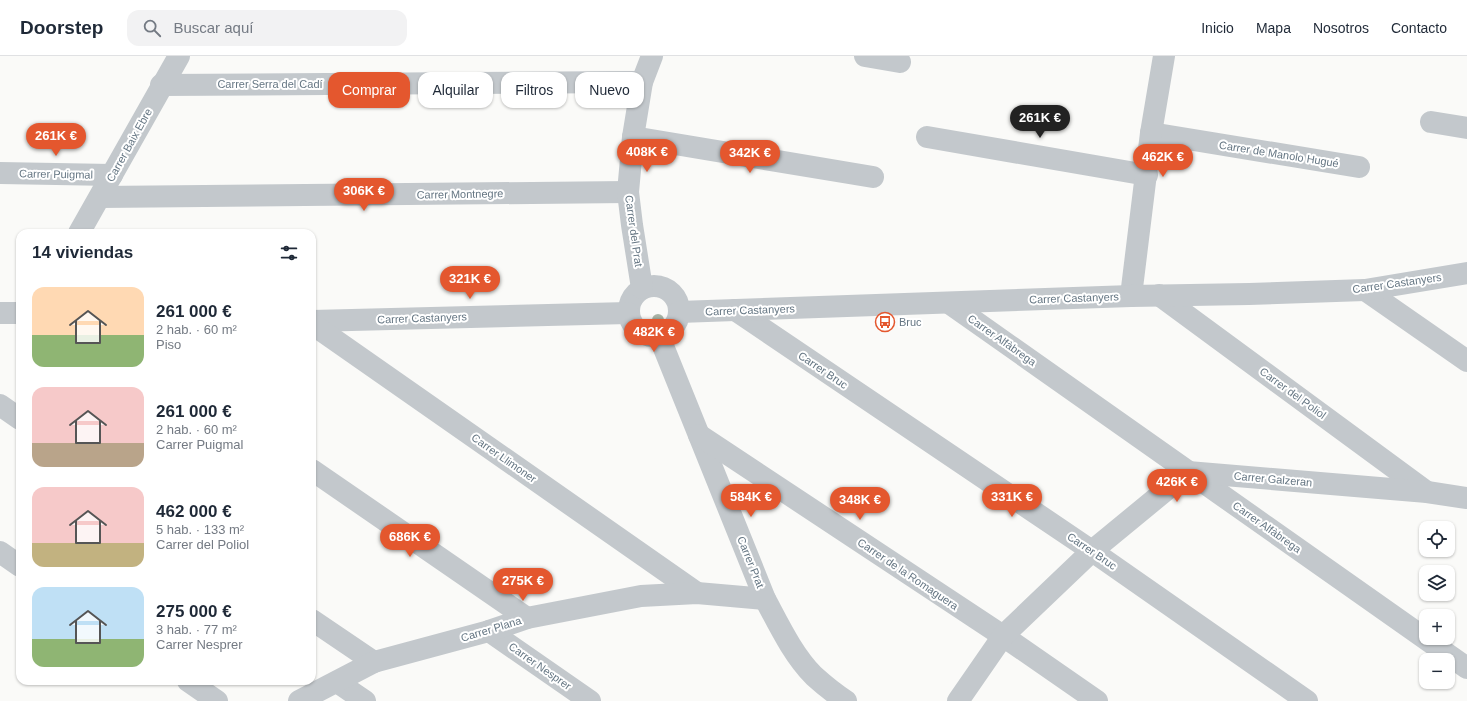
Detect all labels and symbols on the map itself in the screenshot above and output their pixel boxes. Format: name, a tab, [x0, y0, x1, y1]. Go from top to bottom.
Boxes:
street label: Carrer Serra del Cadí	[217, 78, 323, 90]
pin: 261K €	[1007, 105, 1073, 139]
street label: Carrer Baix Ebre	[104, 106, 154, 184]
pin: 261K €	[23, 123, 89, 157]
pin: 408K €	[614, 139, 680, 173]
street label: Carrer de Manolo Hugué	[1218, 139, 1340, 169]
pin: 342K €	[717, 140, 783, 174]
pin: 462K €	[1130, 144, 1196, 178]
street label: Carrer Puigmal	[19, 167, 93, 181]
pin: 306K €	[331, 178, 397, 212]
street label: Carrer Montnegre	[416, 187, 504, 201]
street label: Carrer del Prat	[623, 194, 645, 268]
pin: 321K €	[437, 266, 503, 300]
street label: Carrer Castanyers	[1352, 271, 1443, 295]
street label: Carrer Castanyers	[1029, 290, 1120, 306]
street label: Carrer Castanyers	[705, 302, 796, 318]
street label: Carrer Castanyers	[377, 310, 468, 326]
bus stop icon: Bruc	[874, 311, 896, 333]
street label: Carrer Alfàbrega	[965, 312, 1039, 369]
place label: Bruc	[899, 316, 922, 328]
pin: 482K €	[621, 319, 687, 353]
street label: Carrer Bruc	[796, 349, 850, 391]
street label: Carrer del Poliol	[1258, 365, 1328, 421]
street label: Carrer Llimoner	[469, 431, 539, 485]
pin: 426K €	[1144, 469, 1210, 503]
street label: Carrer Galzeran	[1233, 470, 1313, 488]
pin: 584K €	[718, 484, 784, 518]
pin: 331K €	[979, 484, 1045, 518]
pin: 348K €	[827, 487, 893, 521]
street label: Carrer Alfàbrega	[1230, 499, 1304, 556]
pin: 686K €	[377, 524, 443, 558]
street label: Carrer Bruc	[1065, 530, 1119, 572]
street label: Carrer Prat	[735, 535, 767, 589]
street label: Carrer de la Romaguera	[855, 536, 961, 613]
pin: 275K €	[490, 568, 556, 602]
street label: Carrer Plana	[459, 614, 523, 644]
street label: Carrer Nesprer	[507, 640, 574, 692]

